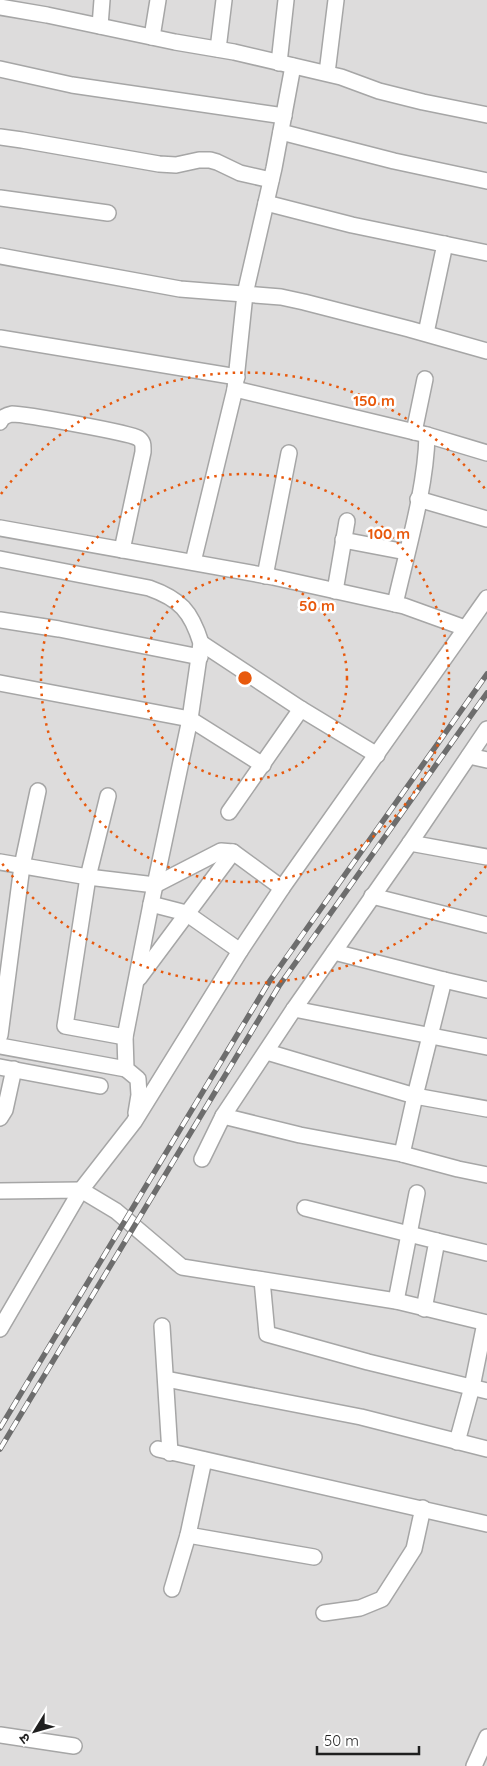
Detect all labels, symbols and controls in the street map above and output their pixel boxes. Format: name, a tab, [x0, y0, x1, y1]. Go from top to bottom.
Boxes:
text: 150 m	[353, 391, 395, 410]
text: 100 m	[368, 524, 410, 543]
text: 50 m	[299, 596, 335, 615]
centre of rings	[236, 669, 254, 687]
north arrow	[10, 1706, 60, 1756]
scale bar	[317, 1724, 420, 1756]
text: उ	[14, 1729, 34, 1748]
text: 50 m	[324, 1731, 359, 1750]

